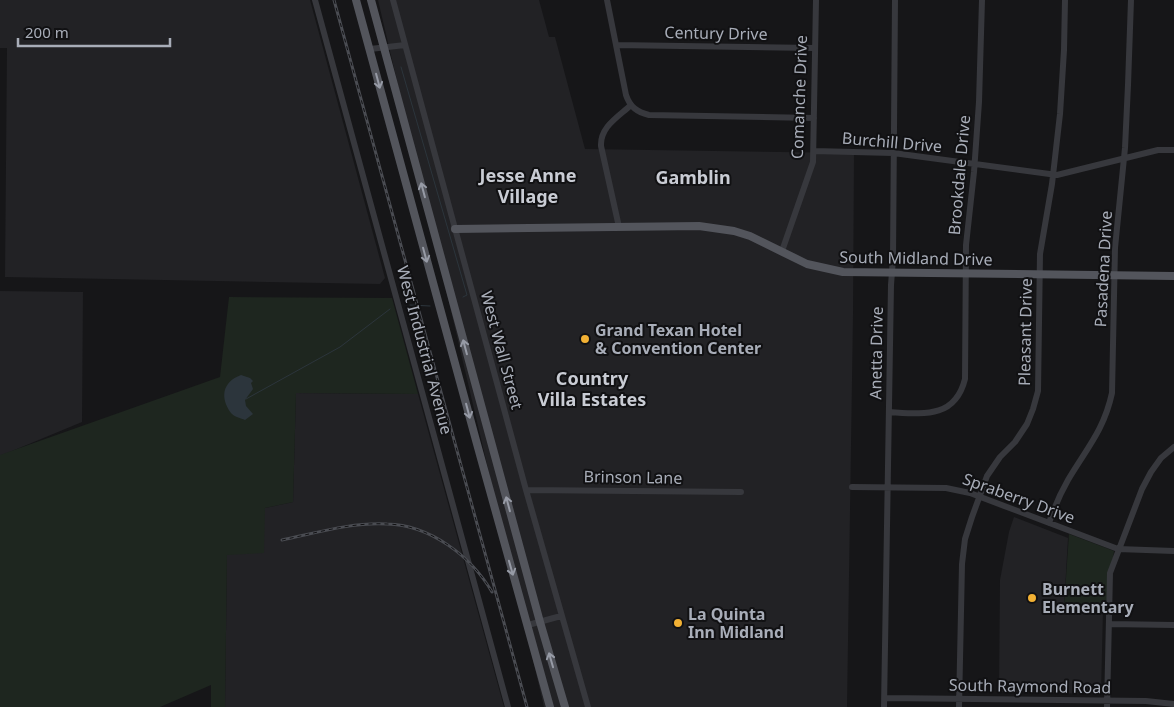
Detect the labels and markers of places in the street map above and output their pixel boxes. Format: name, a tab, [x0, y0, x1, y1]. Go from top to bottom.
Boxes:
place label: Grand Texan Hotel & Convention Center	[595, 319, 761, 359]
marker: Grand Texan Hotel & Convention Center	[579, 333, 591, 345]
place label: Burnett Elementary	[1042, 578, 1135, 618]
marker: Burnett Elementary	[1026, 592, 1038, 604]
place label: La Quinta Inn Midland	[688, 603, 784, 643]
marker: La Quinta Inn Midland	[672, 617, 684, 629]

